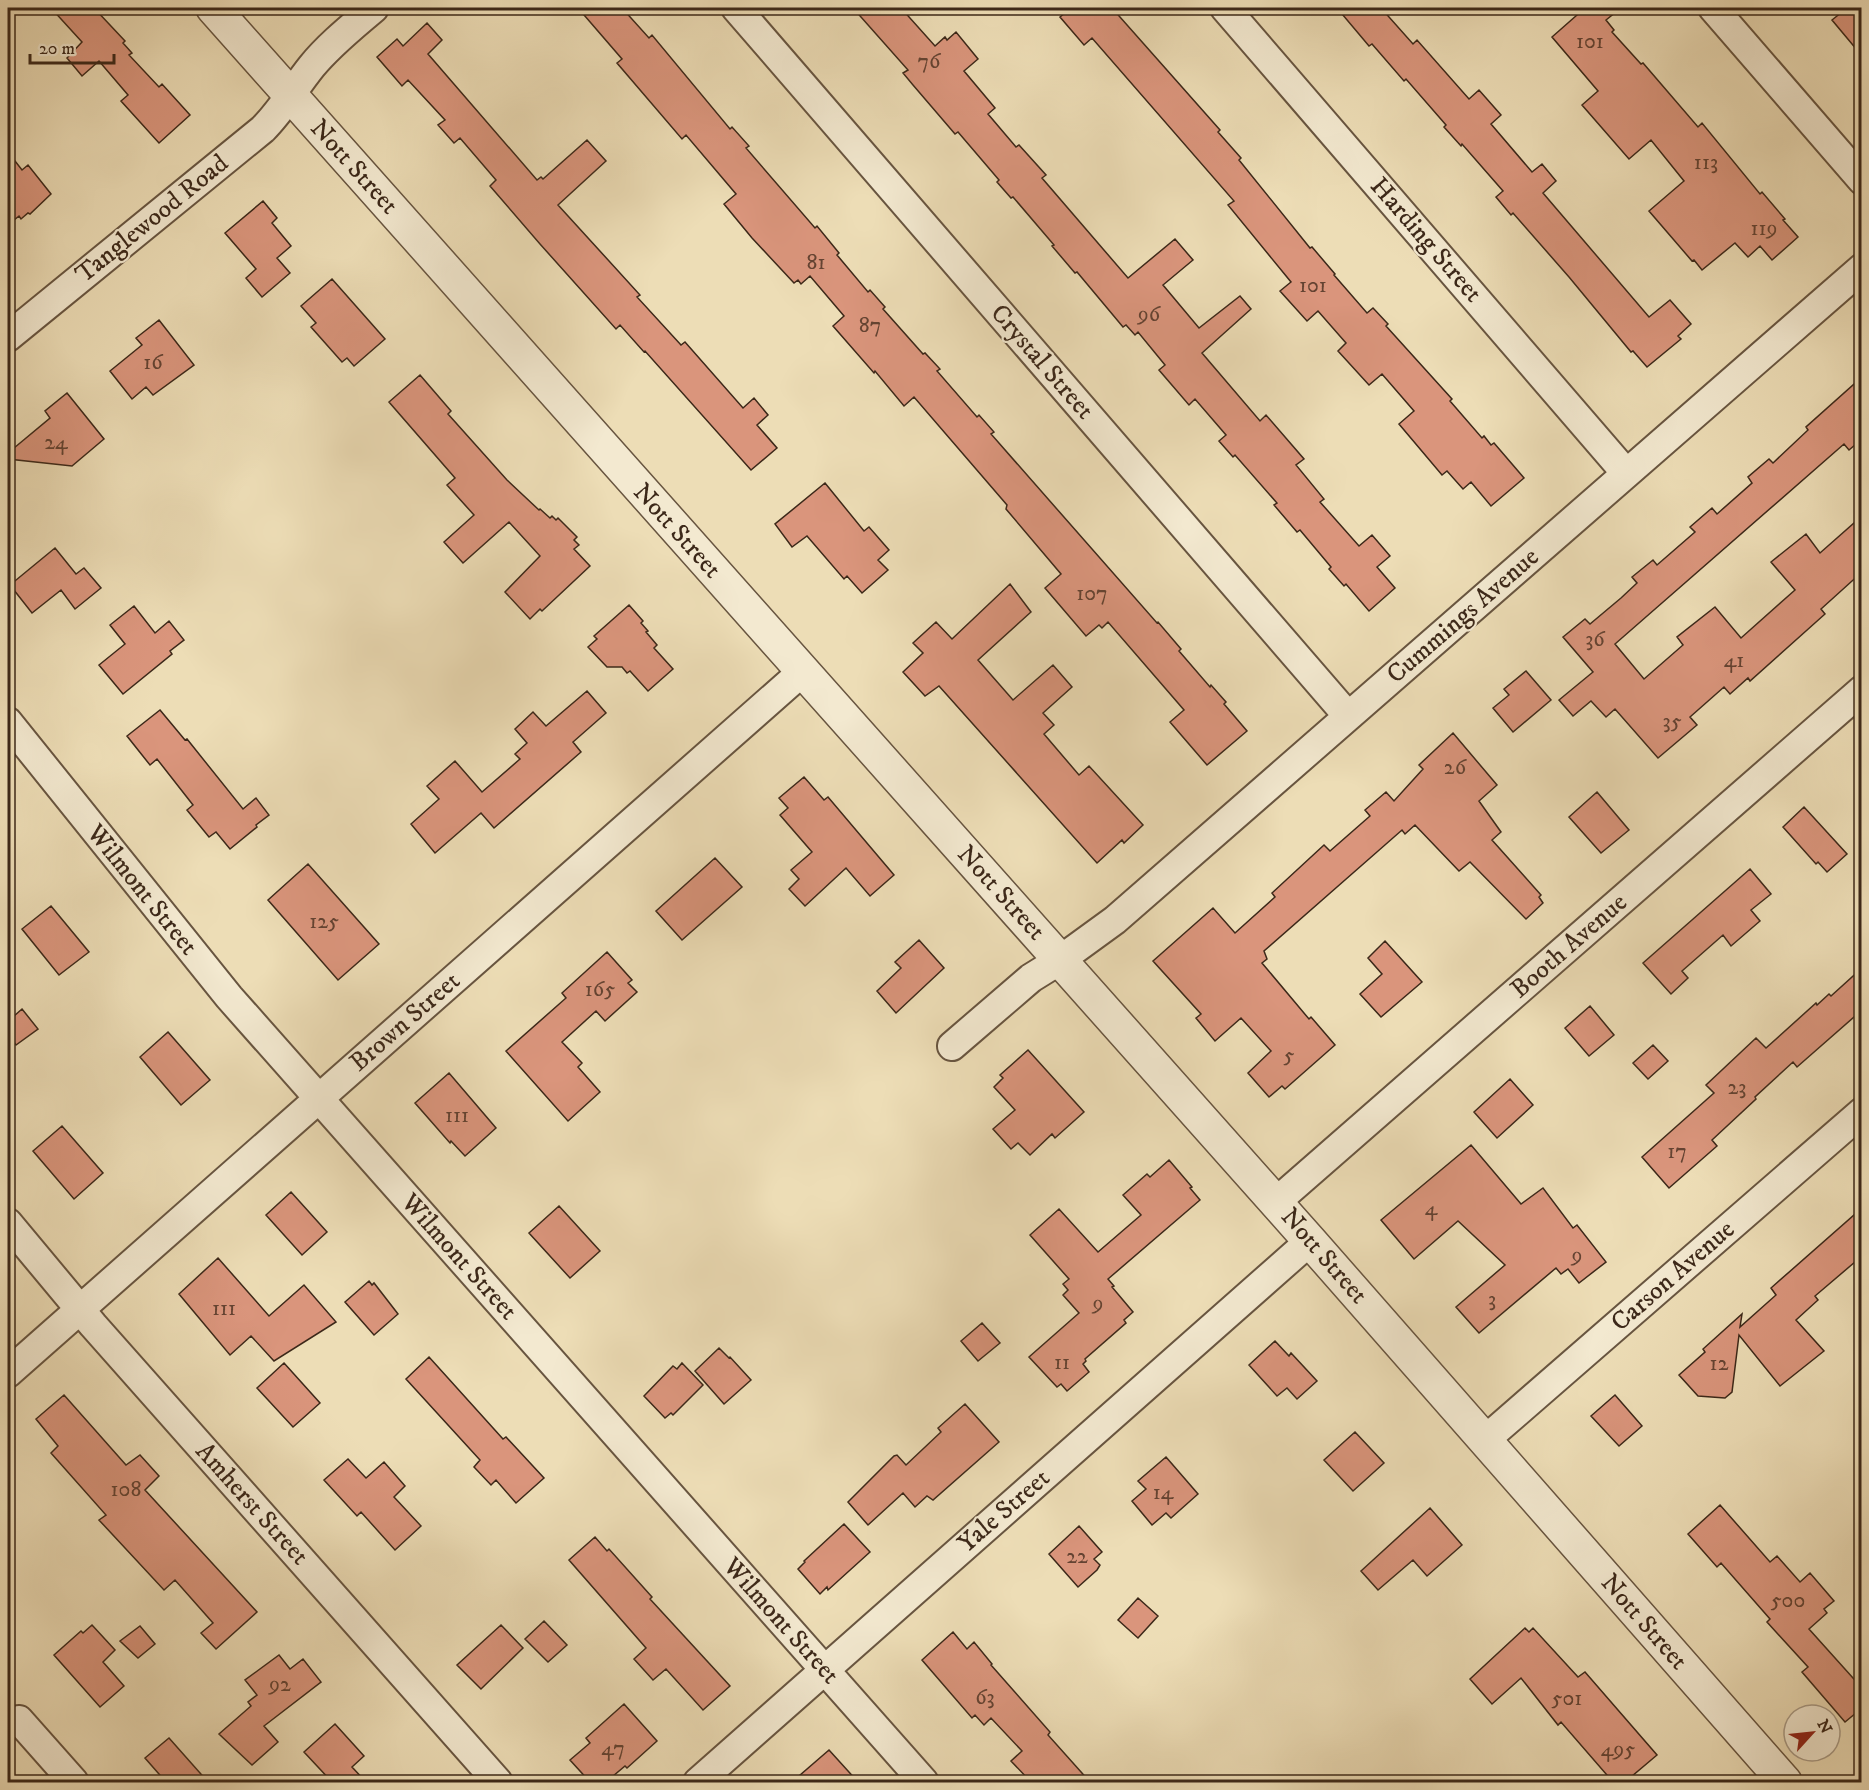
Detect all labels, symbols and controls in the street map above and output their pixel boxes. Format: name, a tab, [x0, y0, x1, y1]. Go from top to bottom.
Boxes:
scale bar	[30, 27, 114, 65]
house number: 101	[1576, 28, 1604, 55]
text: 20 m	[39, 38, 75, 60]
house number: 76	[918, 48, 942, 75]
street label: Nott Street	[303, 112, 405, 222]
street label: Tanglewood Road	[69, 147, 235, 291]
house number: 113	[1694, 149, 1718, 176]
street label: Harding Street	[1363, 171, 1489, 309]
house number: 119	[1750, 215, 1778, 242]
house number: 81	[806, 249, 826, 276]
house number: 101	[1299, 272, 1327, 299]
street label: Crystal Street	[983, 298, 1101, 426]
house number: 96	[1137, 301, 1162, 328]
house number: 87	[859, 312, 881, 339]
house number: 16	[143, 349, 164, 376]
house number: 24	[44, 429, 69, 456]
street label: Nott Street	[626, 476, 728, 586]
street label: Cummings Avenue	[1380, 541, 1546, 691]
house number: 107	[1076, 580, 1108, 607]
house number: 36	[1585, 626, 1606, 653]
house number: 41	[1724, 647, 1744, 674]
house number: 35	[1662, 708, 1682, 735]
house number: 26	[1444, 754, 1468, 781]
street label: Wilmont Street	[78, 817, 205, 962]
street label: Nott Street	[950, 838, 1052, 948]
street label: Booth Avenue	[1504, 886, 1634, 1006]
house number: 125	[309, 908, 339, 935]
street label: Brown Street	[343, 965, 467, 1079]
house number: 165	[585, 976, 615, 1003]
house number: 5	[1284, 1042, 1295, 1069]
house number: 23	[1727, 1074, 1747, 1101]
house number: 111	[445, 1102, 469, 1129]
house number: 17	[1667, 1138, 1687, 1165]
street label: Wilmont Street	[393, 1186, 525, 1327]
house number: 4	[1425, 1195, 1439, 1222]
street label: Nott Street	[1273, 1201, 1375, 1311]
street label: Carson Avenue	[1604, 1213, 1742, 1339]
house number: 9	[1571, 1242, 1582, 1269]
house number: 3	[1488, 1286, 1496, 1313]
house number: 9	[1092, 1290, 1103, 1317]
house number: 111	[212, 1295, 236, 1322]
house number: 11	[1054, 1349, 1070, 1376]
house number: 12	[1710, 1350, 1729, 1377]
street label: Amherst Street	[188, 1436, 316, 1572]
street label: Yale Street	[951, 1462, 1057, 1560]
house number: 108	[111, 1476, 141, 1503]
house number: 14	[1153, 1479, 1175, 1506]
house number: 22	[1066, 1543, 1088, 1570]
street label: Wilmont Street	[715, 1550, 847, 1691]
street label: Nott Street	[1593, 1567, 1695, 1677]
house number: 500	[1771, 1587, 1805, 1614]
house number: 92	[268, 1671, 291, 1698]
house number: 63	[975, 1684, 995, 1711]
house number: 501	[1552, 1685, 1582, 1712]
north arrow	[1782, 1703, 1842, 1763]
text: N	[1813, 1716, 1836, 1737]
house number: 47	[601, 1735, 625, 1762]
house number: 495	[1601, 1736, 1635, 1763]

